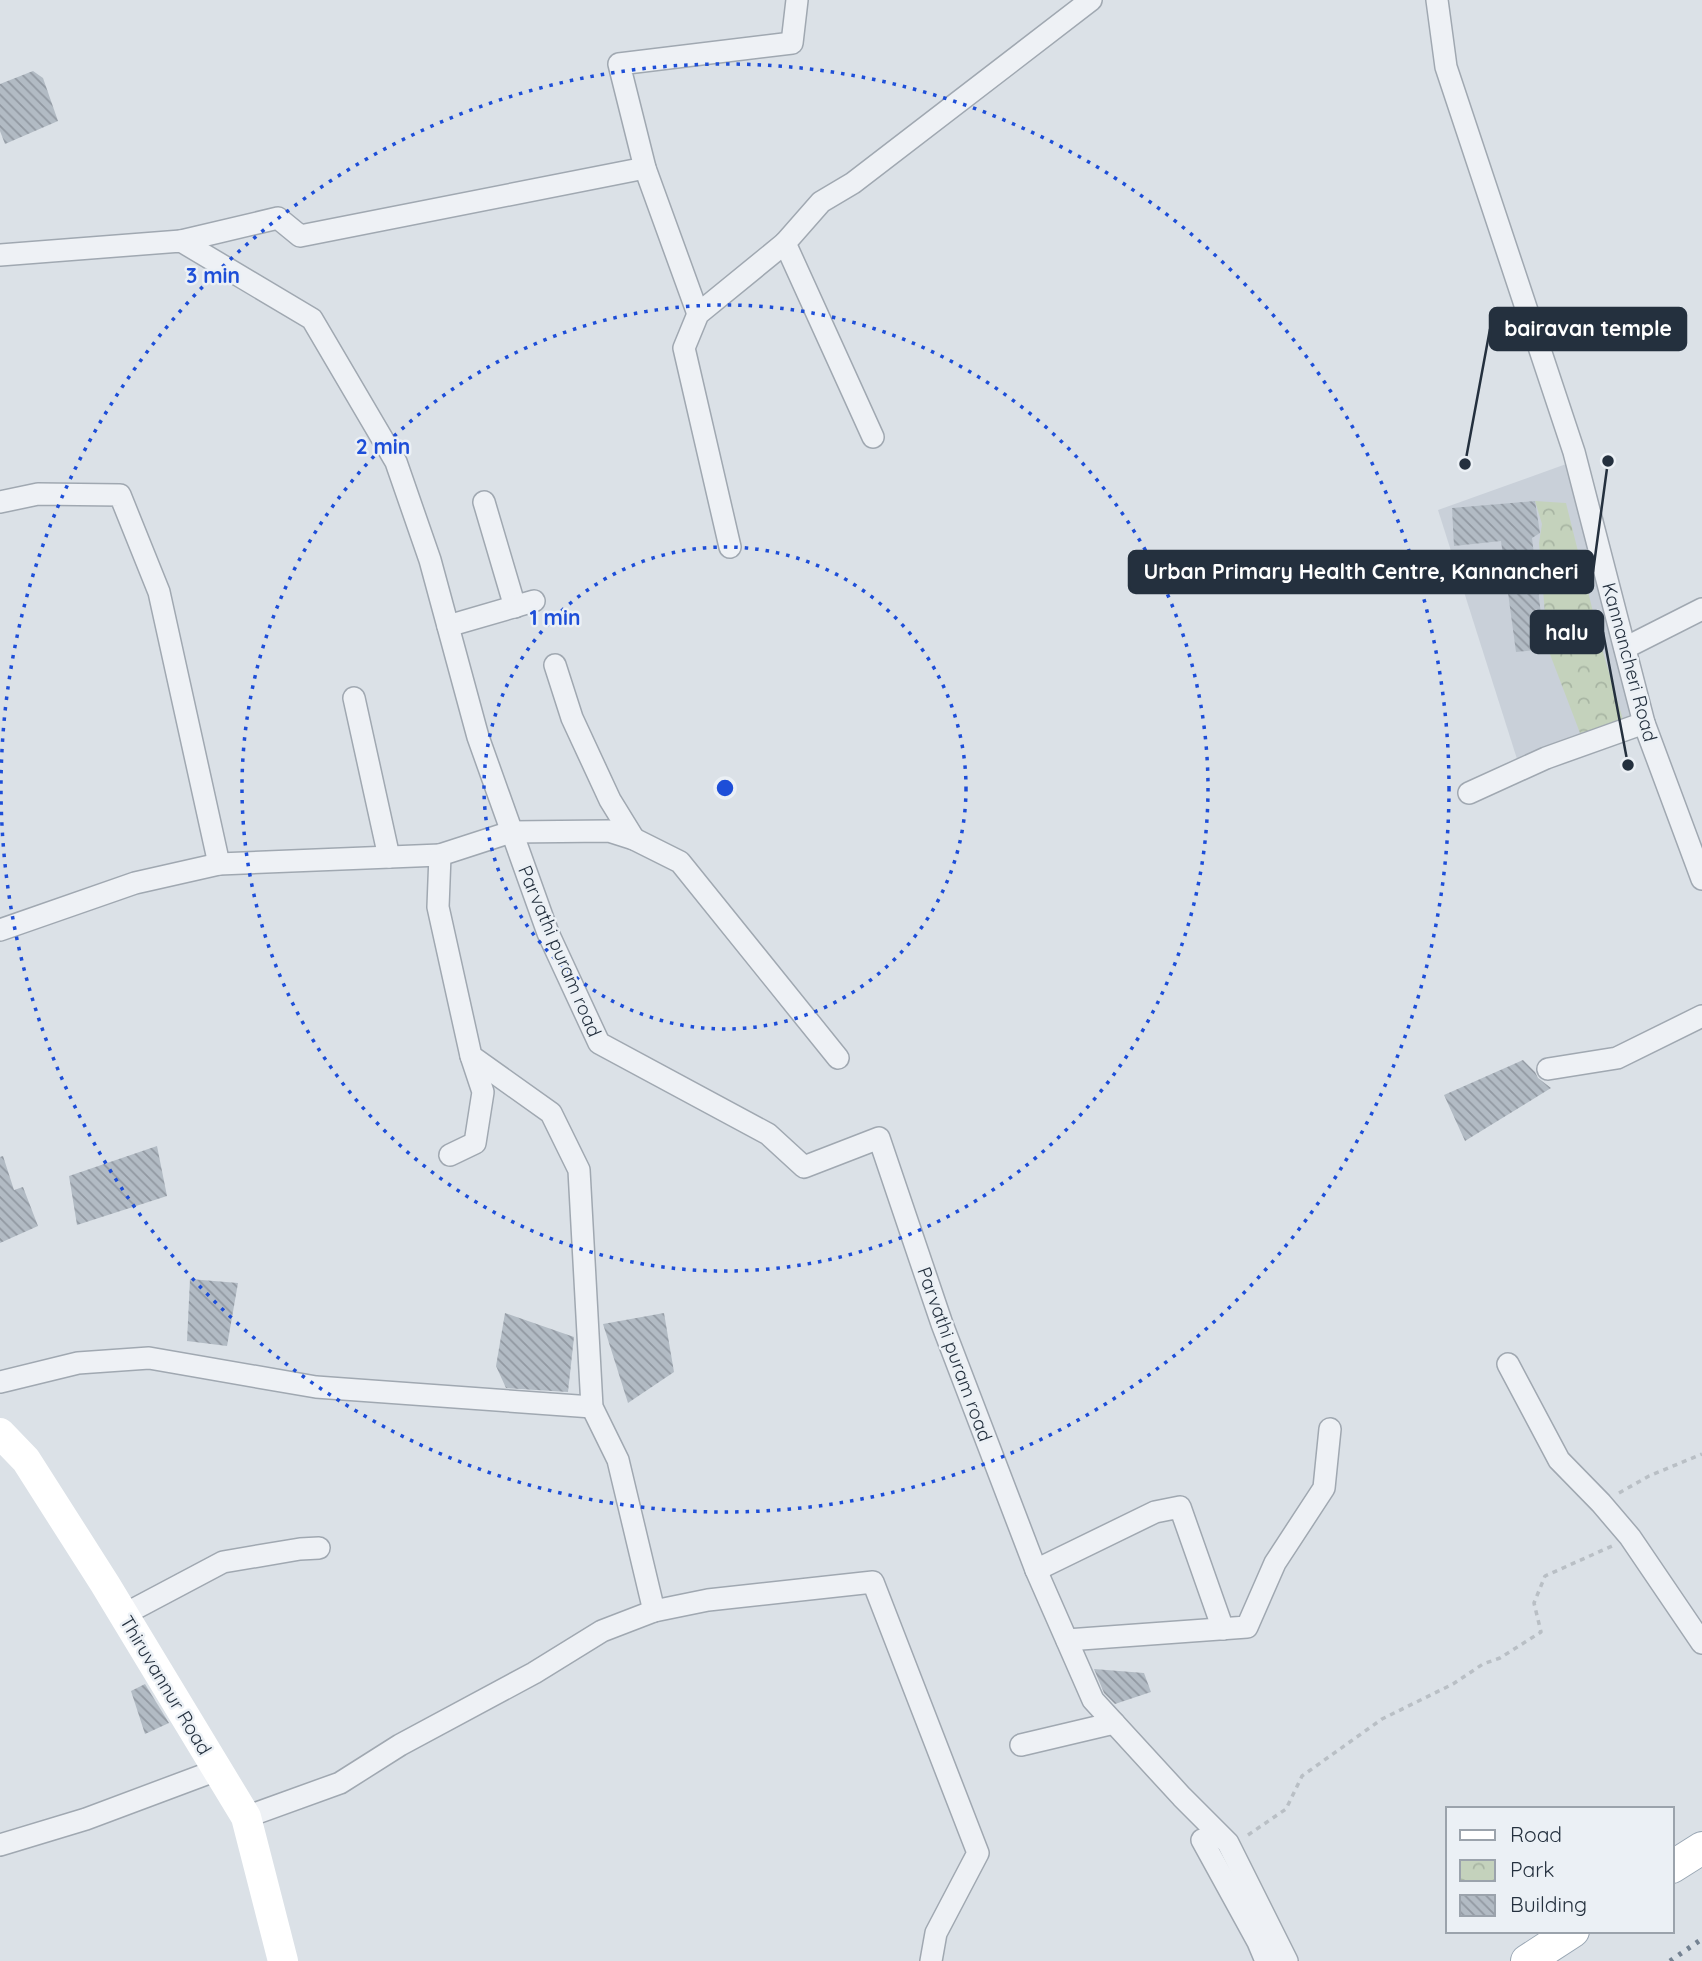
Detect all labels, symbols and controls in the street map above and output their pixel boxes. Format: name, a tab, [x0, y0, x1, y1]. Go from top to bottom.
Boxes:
text: 3 min	[186, 262, 240, 288]
callout: bairavan temple	[1490, 308, 1686, 350]
text: bairavan temple	[1504, 315, 1672, 341]
text: 2 min	[356, 433, 410, 459]
callout: Urban Primary Health Centre, Kannancheri	[1129, 551, 1593, 593]
text: Urban Primary Health Centre, Kannancheri	[1143, 558, 1579, 584]
street label: Kannancheri Road	[1597, 580, 1663, 744]
text: 1 min	[530, 604, 580, 630]
callout: halu	[1531, 611, 1603, 653]
text: halu	[1545, 619, 1589, 645]
centre of rings	[713, 776, 737, 800]
street label: Parvathi puram road	[513, 862, 607, 1040]
street label: Parvathi puram road	[912, 1264, 998, 1444]
street label: Thiruvannur Road	[115, 1611, 217, 1759]
legend	[1446, 1807, 1674, 1933]
text: Road	[1510, 1821, 1562, 1847]
text: Park	[1510, 1856, 1554, 1882]
text: Building	[1510, 1891, 1587, 1917]

